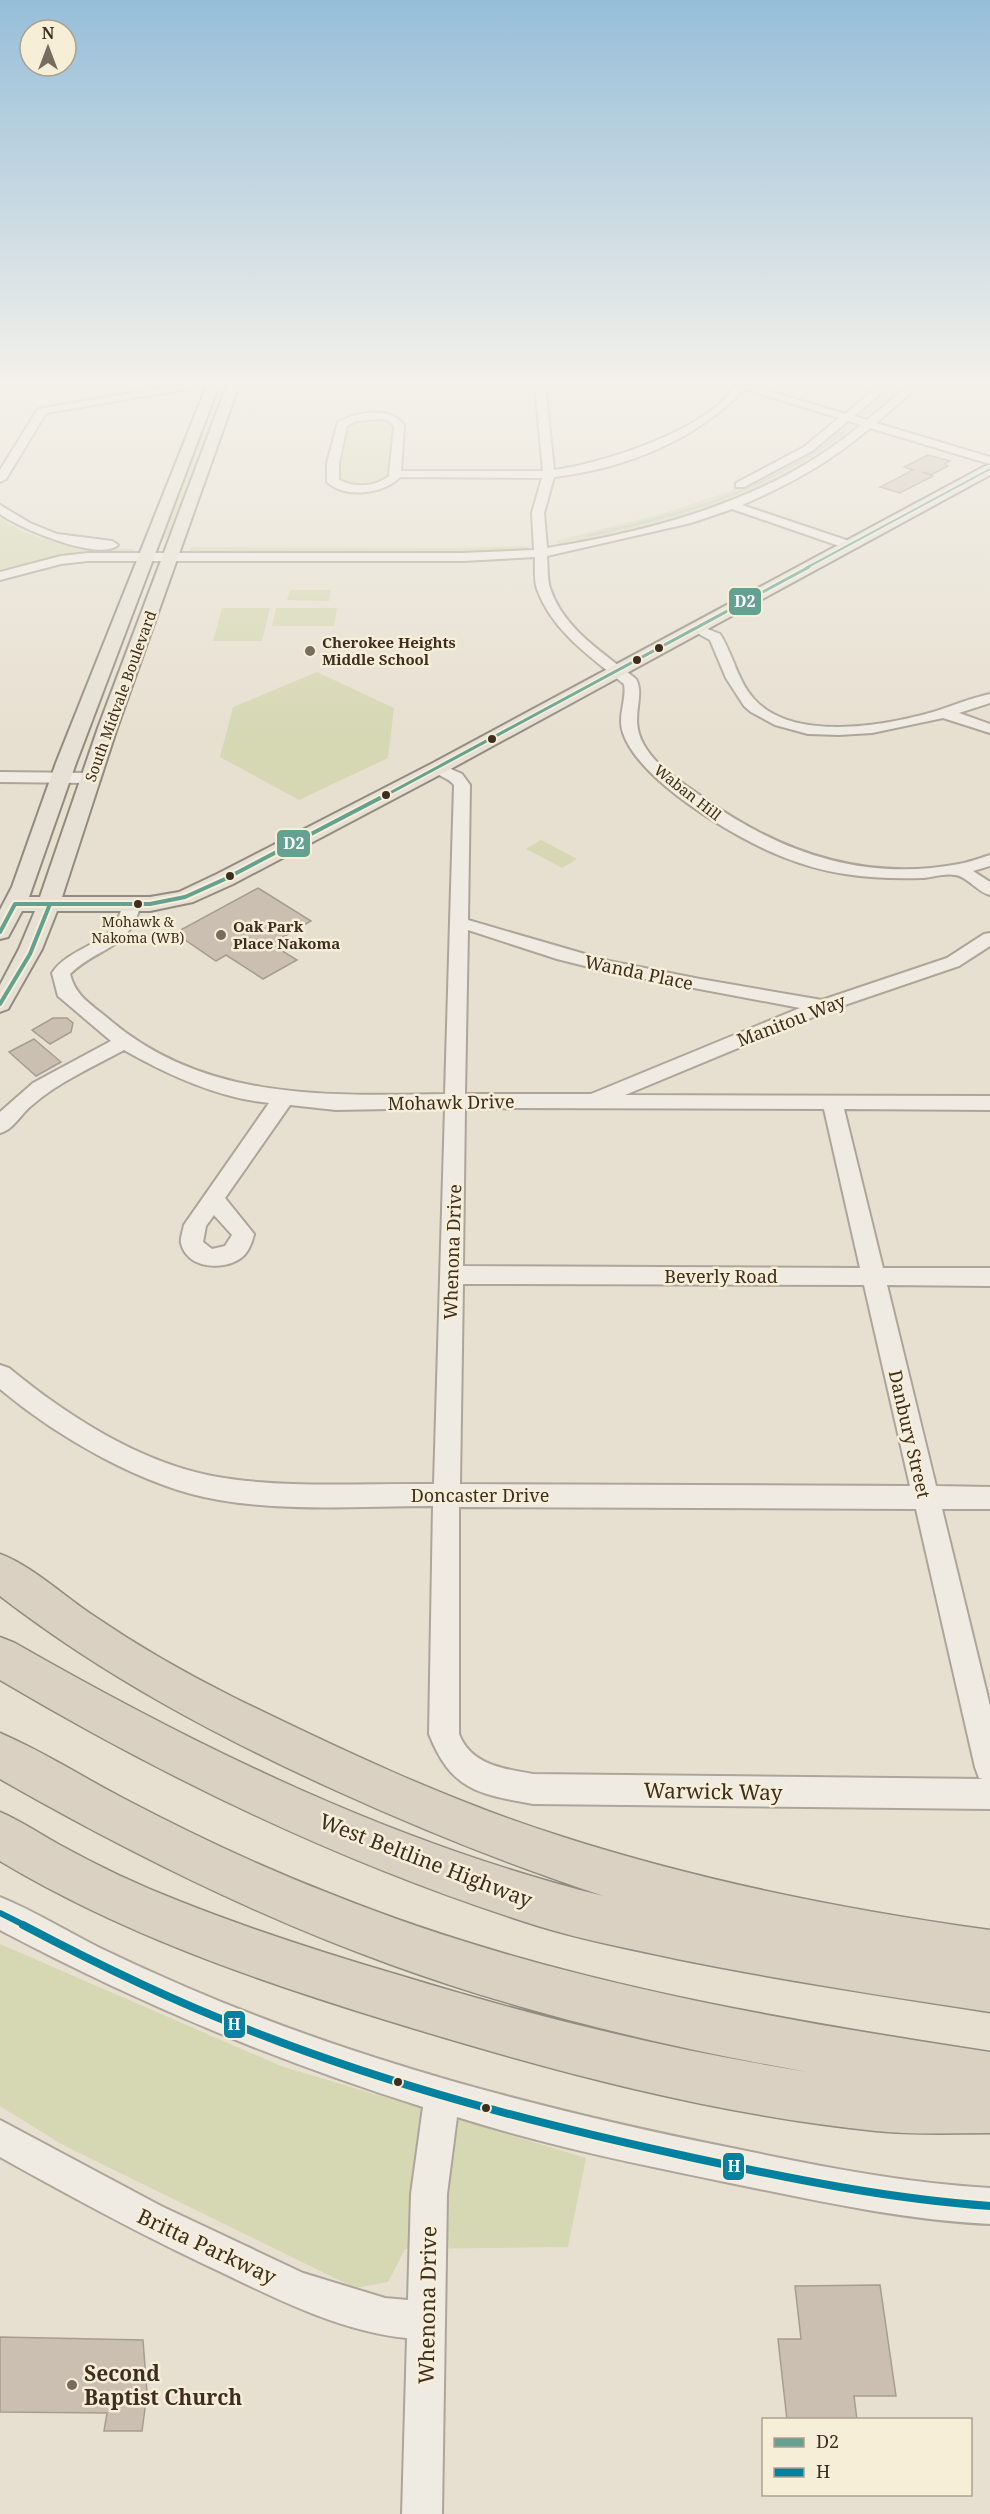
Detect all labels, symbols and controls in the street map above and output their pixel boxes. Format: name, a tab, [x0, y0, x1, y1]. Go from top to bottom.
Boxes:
north arrow	[18, 18, 78, 78]
text: N	[42, 22, 55, 44]
line badge: D2	[728, 587, 762, 616]
text: D2	[734, 590, 756, 612]
street label: South Midvale Boulevard	[80, 608, 160, 784]
place label: Cherokee Heights Middle School	[322, 632, 456, 669]
unlabelled marker	[653, 642, 665, 654]
marker: Cherokee Heights Middle School	[303, 644, 317, 658]
unlabelled marker	[631, 654, 643, 666]
unlabelled marker	[486, 733, 498, 745]
street label: Waban Hill	[650, 759, 726, 825]
unlabelled marker	[380, 789, 392, 801]
line badge: D2	[276, 829, 311, 858]
text: D2	[283, 832, 305, 854]
unlabelled marker	[224, 870, 236, 882]
marker: Mohawk & Nakoma (WB)	[132, 898, 144, 910]
place label: Mohawk & Nakoma (WB)	[92, 912, 185, 947]
place label: Oak Park Place Nakoma	[233, 916, 340, 953]
marker: Oak Park Place Nakoma	[214, 928, 228, 942]
street label: Wanda Place	[583, 949, 695, 995]
street label: Manitou Way	[733, 988, 850, 1052]
street label: Mohawk Drive	[387, 1089, 515, 1115]
street label: Whenona Drive	[438, 1184, 466, 1320]
street label: Beverly Road	[664, 1264, 778, 1288]
street label: Danbury Street	[884, 1368, 936, 1500]
street label: Doncaster Drive	[411, 1483, 549, 1507]
street label: Warwick Way	[643, 1776, 783, 1806]
street label: West Beltline Highway	[315, 1806, 537, 1914]
line badge: H	[223, 2010, 246, 2039]
text: H	[227, 2013, 241, 2035]
unlabelled marker	[392, 2076, 404, 2088]
unlabelled marker	[480, 2102, 492, 2114]
line badge: H	[722, 2152, 745, 2181]
text: H	[727, 2155, 741, 2177]
street label: Britta Parkway	[133, 2202, 281, 2291]
street label: Whenona Drive	[412, 2226, 442, 2384]
place label: Second Baptist Church	[84, 2359, 242, 2411]
marker: Second Baptist Church	[65, 2378, 79, 2392]
legend	[762, 2418, 972, 2496]
text: D2	[816, 2429, 839, 2453]
text: H	[816, 2459, 830, 2483]

